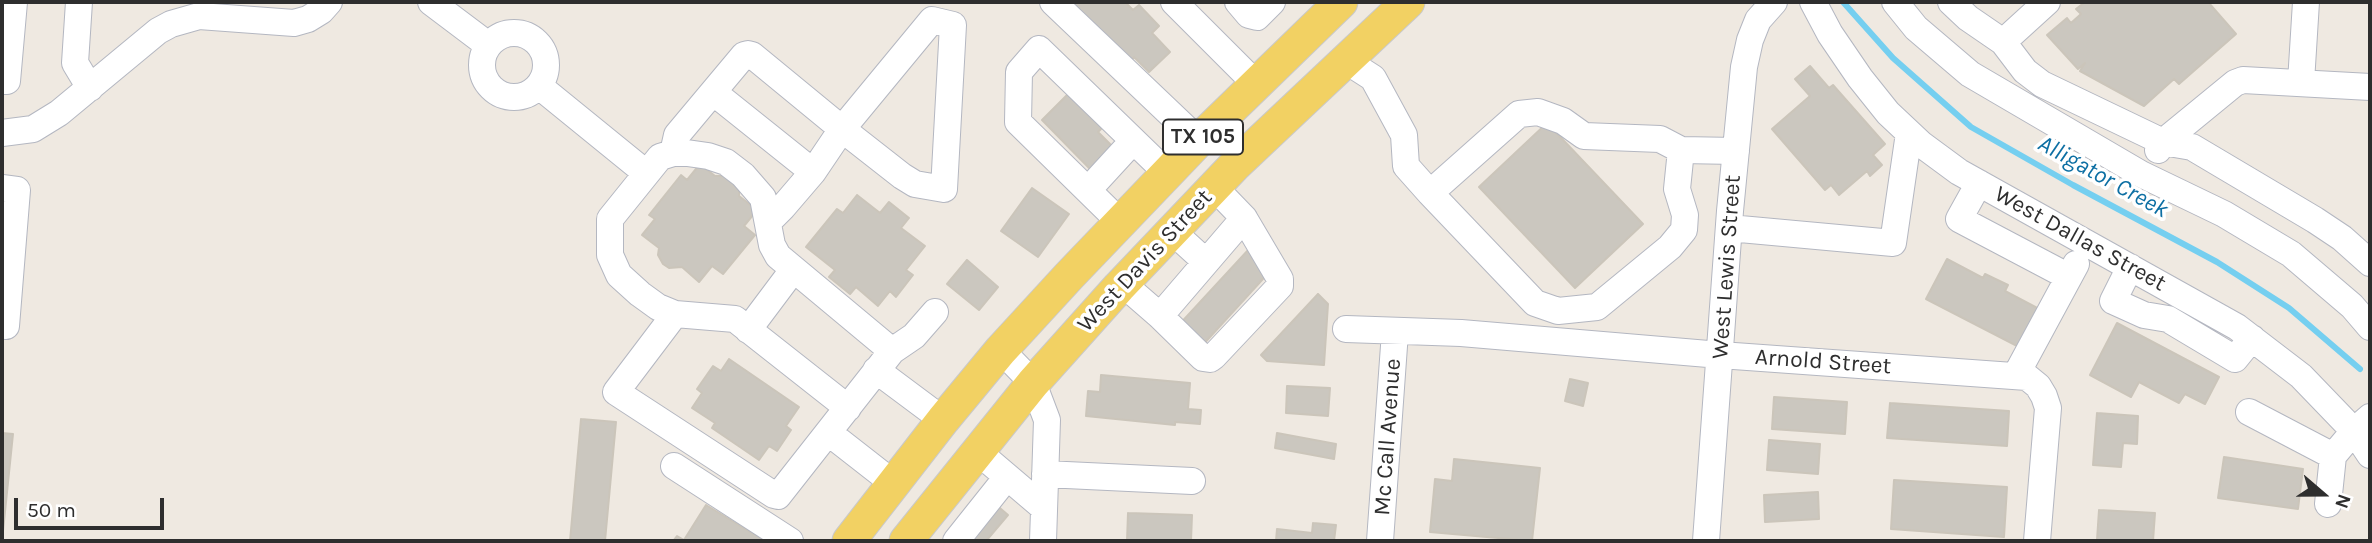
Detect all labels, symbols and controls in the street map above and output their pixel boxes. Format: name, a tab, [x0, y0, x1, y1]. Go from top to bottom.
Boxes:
road number: TX 105	[1163, 120, 1243, 154]
water label: Alligator Creek	[2033, 129, 2173, 225]
street label: West Lewis Street	[1707, 174, 1747, 360]
street label: West Dallas Street	[1989, 180, 2171, 298]
street label: West Davis Street	[1072, 184, 1218, 338]
street label: Arnold Street	[1754, 343, 1892, 381]
street label: Mc Call Avenue	[1369, 357, 1407, 517]
north arrow	[2288, 459, 2358, 529]
scale bar	[18, 484, 168, 528]
text: N	[2330, 491, 2355, 511]
text: 50 m	[27, 498, 76, 522]

